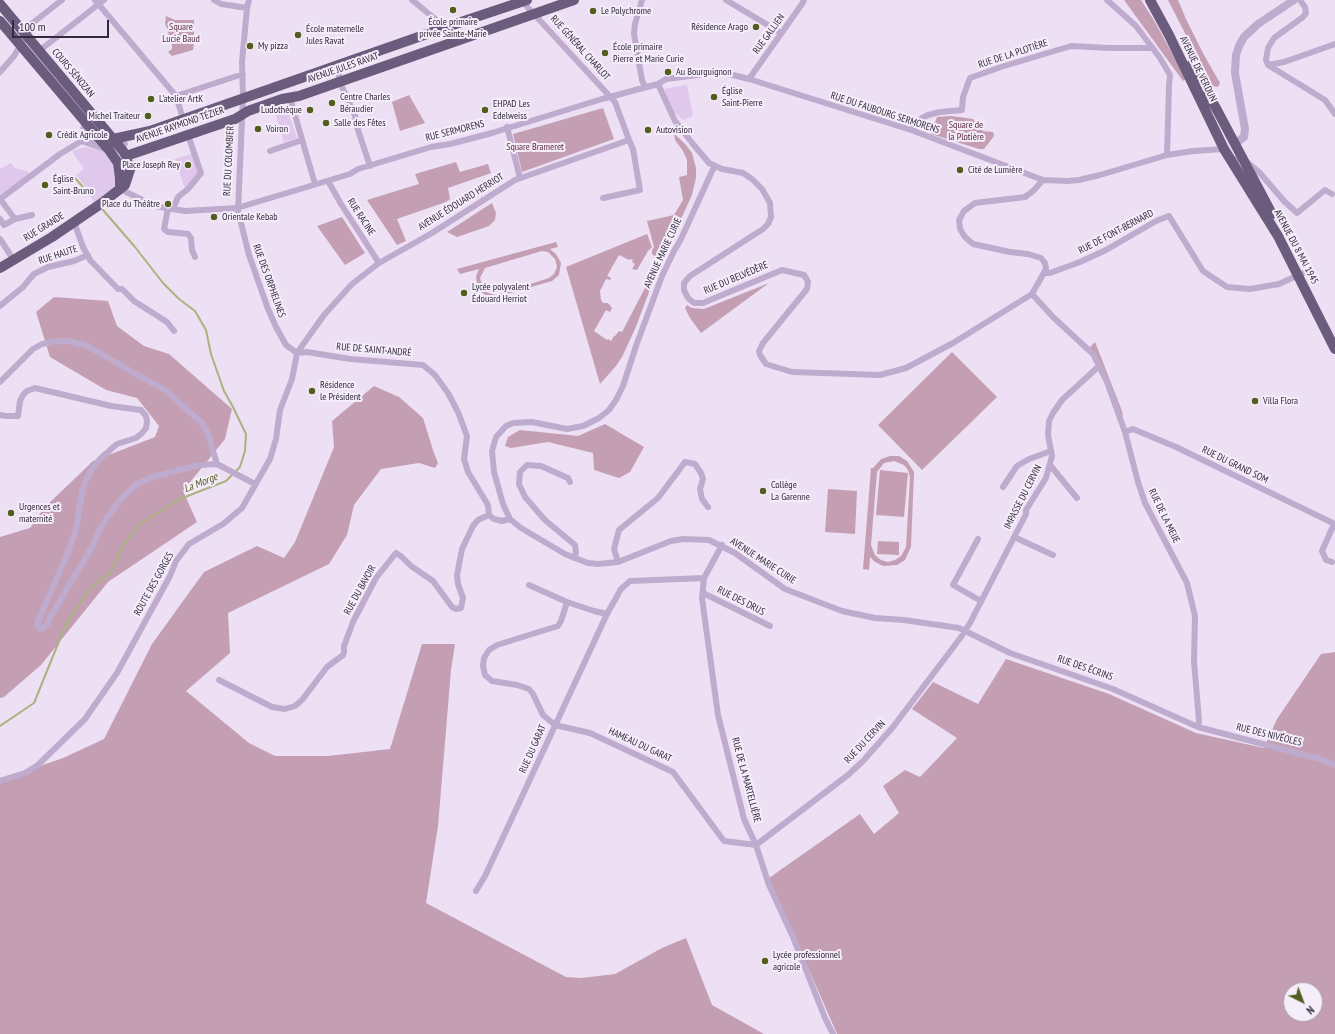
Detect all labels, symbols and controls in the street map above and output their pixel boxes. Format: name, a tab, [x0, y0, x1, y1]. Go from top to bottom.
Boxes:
marker: École primaire privée Sainte-Marie	[448, 5, 458, 15]
place label: Le Polychrome	[601, 5, 651, 17]
marker: Le Polychrome	[588, 6, 598, 16]
scale bar	[14, 12, 111, 38]
street label: RUE GALLIEN	[751, 12, 787, 56]
street label: RUE GÉNÉRAL CHARLOT	[548, 13, 612, 83]
place label: École primaire privée Sainte-Marie	[419, 16, 487, 40]
text: 100 m	[19, 19, 46, 34]
park label: Square Lucie Baud	[162, 21, 200, 44]
place label: Résidence Arago	[691, 21, 748, 33]
marker: Résidence Arago	[751, 22, 761, 32]
place label: École maternelle Jules Ravat	[306, 23, 364, 46]
marker: École maternelle Jules Ravat	[293, 30, 303, 40]
street label: AVENUE DE VERDUN	[1177, 34, 1219, 104]
street label: RUE DE LA PLOTIÈRE	[977, 37, 1049, 71]
place label: My pizza	[258, 40, 288, 52]
marker: My pizza	[245, 41, 255, 51]
place label: École primaire Pierre et Marie Curie	[613, 41, 684, 64]
street label: COURS SÉNOZAN	[49, 46, 97, 100]
marker: École primaire Pierre et Marie Curie	[600, 48, 610, 58]
street label: AVENUE JULES RAVAT	[306, 50, 380, 86]
place label: Au Bourguignon	[676, 66, 732, 78]
marker: Au Bourguignon	[663, 67, 673, 77]
place label: Église Saint-Pierre	[722, 85, 763, 108]
street label: RUE DU FAUBOURG SERMORENS	[829, 90, 941, 136]
place label: Centre Charles Béraudier	[340, 91, 390, 114]
marker: Église Saint-Pierre	[709, 92, 719, 102]
place label: L'atelier ArtK	[159, 93, 203, 105]
marker: L'atelier ArtK	[146, 94, 156, 104]
marker: Centre Charles Béraudier	[327, 98, 337, 108]
place label: EHPAD Les Edelweiss	[493, 98, 530, 122]
street label: AVENUE RAYMOND TÉZIER	[134, 104, 226, 146]
place label: Ludothèque	[261, 104, 302, 116]
marker: Ludothèque	[305, 105, 315, 115]
marker: EHPAD Les Edelweiss	[480, 105, 490, 115]
place label: Michel Traiteur	[89, 110, 140, 122]
marker: Michel Traiteur	[143, 111, 153, 121]
place label: Salle des Fêtes	[334, 117, 386, 129]
marker: Salle des Fêtes	[321, 118, 331, 128]
street label: RUE SERMORENS	[424, 118, 486, 144]
park label: Square de la Plotière	[948, 119, 984, 142]
place label: Voiron	[266, 123, 288, 135]
marker: Voiron	[253, 124, 263, 134]
place label: Autovision	[656, 124, 692, 136]
marker: Autovision	[643, 125, 653, 135]
street label: RUE DU COLOMBIER	[221, 126, 237, 196]
place label: Crédit Agricole	[57, 129, 108, 141]
marker: Crédit Agricole	[44, 130, 54, 140]
park label: Square Brameret	[506, 141, 564, 153]
place label: Place Joseph Rey	[122, 159, 180, 171]
marker: Place Joseph Rey	[183, 160, 193, 170]
place label: Cité de Lumière	[968, 164, 1022, 176]
marker: Cité de Lumière	[955, 165, 965, 175]
street label: AVENUE ÉDOUARD HERRIOT	[416, 171, 506, 233]
place label: Église Saint-Bruno	[53, 173, 94, 196]
marker: Église Saint-Bruno	[40, 180, 50, 190]
street label: RUE RACINE	[345, 196, 377, 238]
place label: Place du Théâtre	[102, 198, 160, 210]
marker: Place du Théâtre	[163, 199, 173, 209]
street label: RUE DE FONT-BERNARD	[1076, 207, 1156, 257]
street label: AVENUE DU 8 MAI 1945	[1271, 208, 1321, 286]
street label: RUE GRANDE	[22, 210, 66, 244]
place label: Orientale Kebab	[222, 211, 278, 223]
marker: Orientale Kebab	[209, 212, 219, 222]
street label: AVENUE MARIE CURIE	[641, 216, 685, 290]
street label: RUE HAUTE	[37, 243, 79, 267]
street label: RUE DES ORPHELINES	[250, 243, 288, 319]
street label: RUE DU BELVÉDÈRE	[702, 259, 770, 297]
place label: Lycée polyvalent Édouard Herriot	[472, 281, 529, 304]
marker: Lycée polyvalent Édouard Herriot	[459, 288, 469, 298]
street label: RUE DE SAINT-ANDRÉ	[336, 341, 412, 359]
place label: Résidence le Président	[320, 379, 361, 402]
marker: Résidence le Président	[307, 386, 317, 396]
place label: Villa Flora	[1263, 395, 1298, 407]
marker: Villa Flora	[1250, 396, 1260, 406]
street label: RUE DU GRAND SOM	[1200, 444, 1270, 486]
street label: IMPASSE DU CERVIN	[1002, 463, 1044, 531]
water label: La Morge	[182, 470, 220, 496]
place label: Collège La Garenne	[771, 479, 810, 502]
marker: Collège La Garenne	[758, 486, 768, 496]
street label: RUE DE LA MEIJE	[1146, 487, 1182, 545]
place label: Urgences et maternité	[19, 501, 60, 524]
marker: Urgences et maternité	[6, 508, 16, 518]
street label: AVENUE MARIE CURIE	[728, 535, 798, 587]
street label: ROUTE DES GORGES	[132, 550, 176, 618]
street label: RUE DU BAVOIR	[341, 563, 379, 617]
street label: RUE DES DRUS	[715, 584, 767, 618]
street label: RUE DES ÉCRINS	[1056, 653, 1114, 683]
street label: RUE DU CERVIN	[842, 718, 888, 766]
street label: RUE DES NIVÉOLES	[1235, 721, 1303, 749]
street label: RUE DU GARAT	[517, 723, 549, 775]
street label: HAMEAU DU GARAT	[607, 725, 673, 765]
street label: RUE DE LA MARTELLIÈRE	[729, 736, 763, 824]
place label: Lycée professionnel agricole	[773, 949, 840, 972]
marker: Lycée professionnel agricole	[760, 956, 770, 966]
north arrow	[1283, 982, 1323, 1022]
text: N	[1303, 1003, 1317, 1017]

